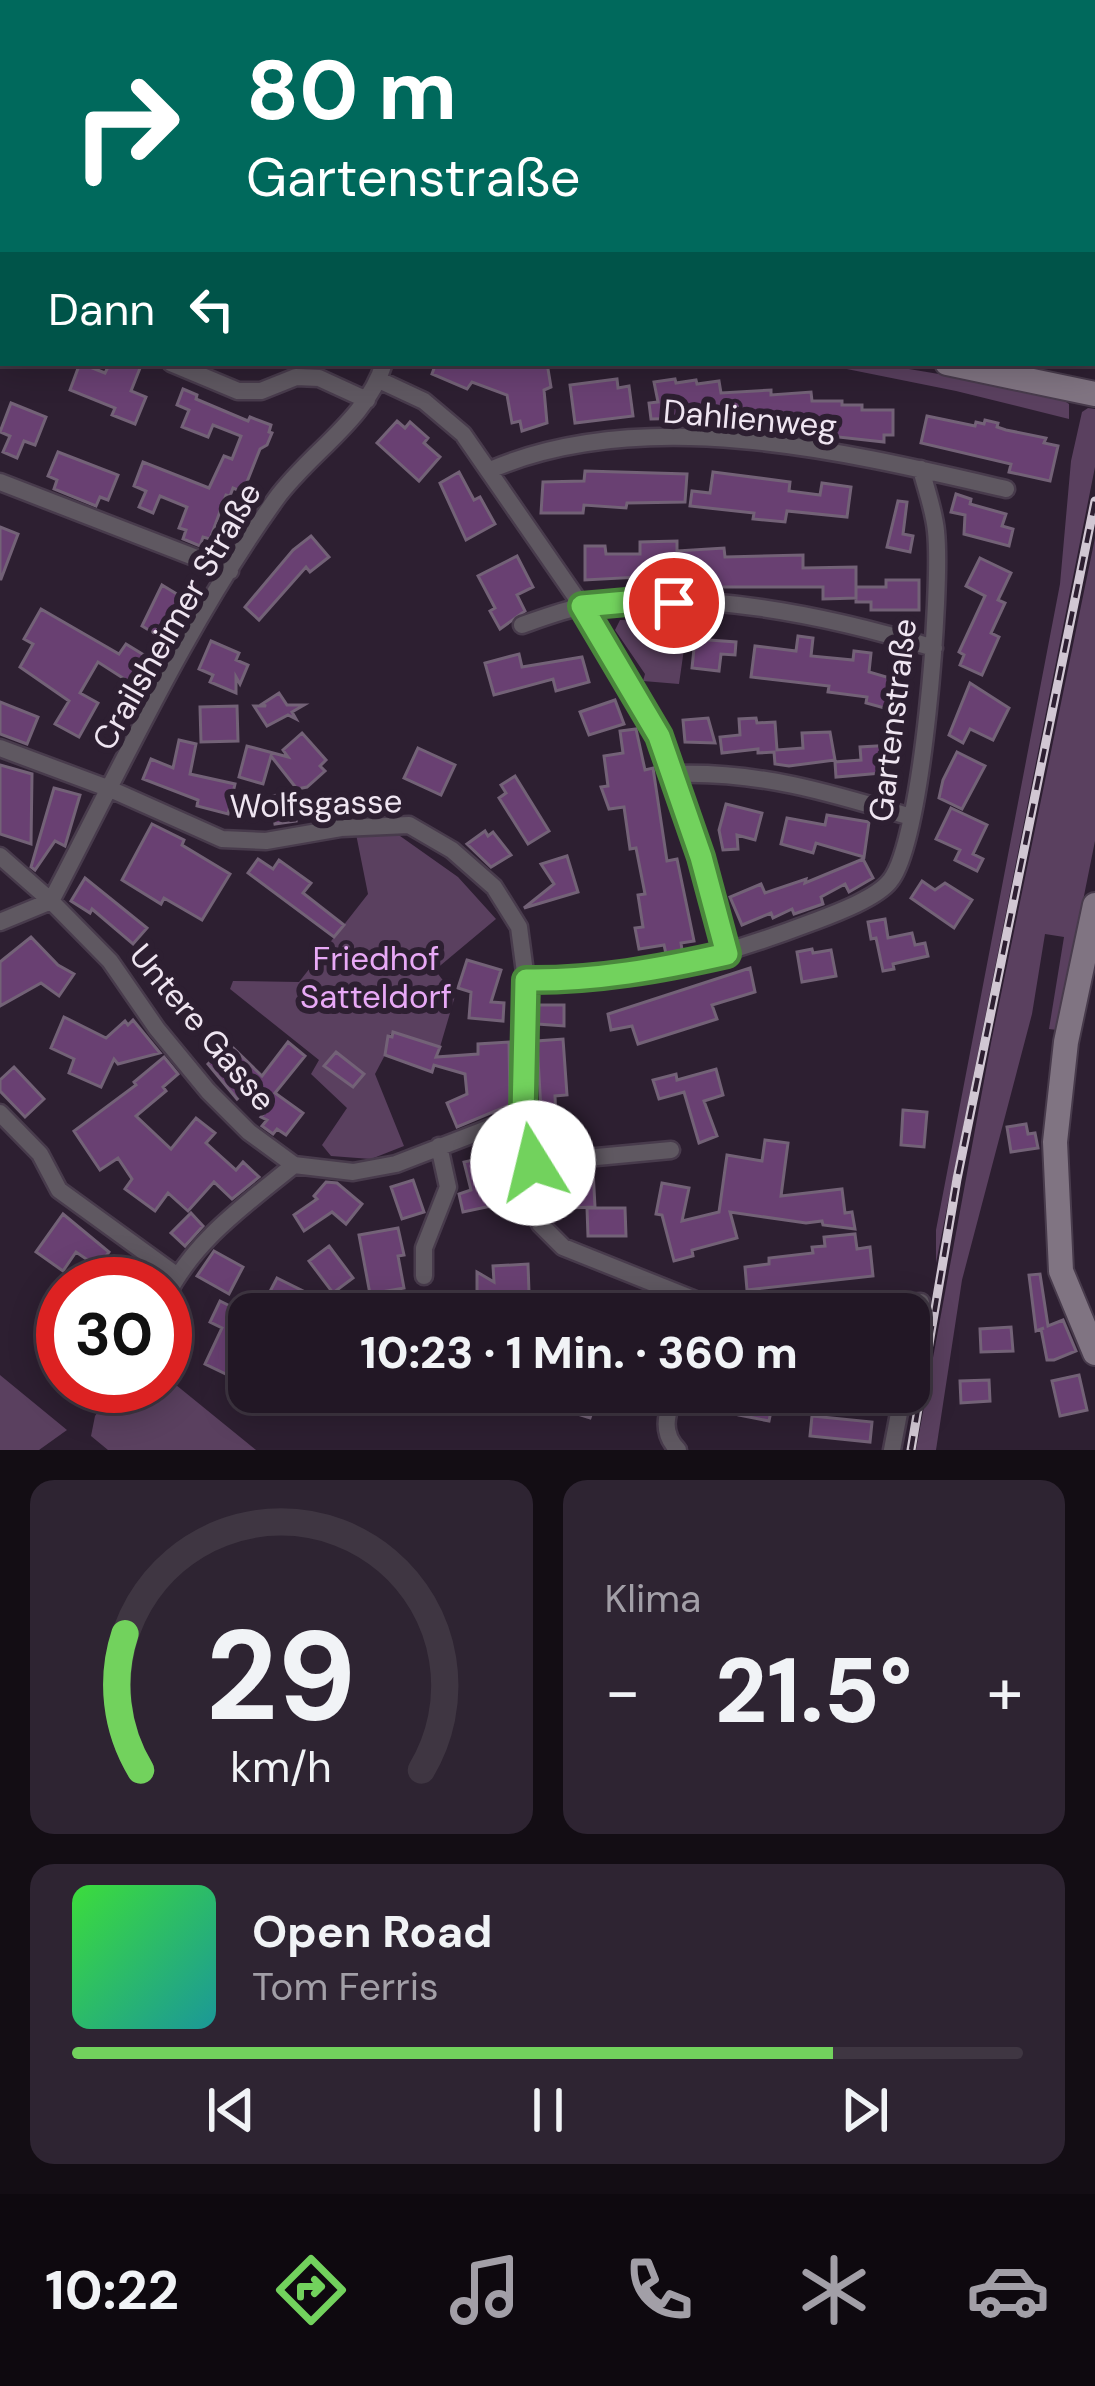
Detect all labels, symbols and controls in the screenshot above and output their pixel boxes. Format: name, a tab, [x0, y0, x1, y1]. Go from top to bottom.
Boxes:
text: 80 m	[246, 36, 457, 145]
icon: right	[48, 48, 204, 204]
text: Gartenstraße	[246, 142, 580, 213]
icon: left	[179, 276, 245, 342]
text: Dann	[48, 280, 155, 339]
street label: Dahlienweg	[661, 389, 839, 448]
street label: Crailsheimer Straße	[82, 474, 271, 758]
pin	[623, 552, 725, 654]
icon: arrive	[641, 570, 707, 636]
street label: Gartenstraße	[859, 616, 926, 824]
street label: Wolfsgasse	[229, 779, 403, 828]
street label: Untere Gasse	[120, 935, 285, 1120]
park label: Friedhof Satteldorf	[300, 937, 452, 1018]
position arrow	[470, 1100, 596, 1226]
speed limit sign: 30	[36, 1257, 192, 1413]
text: 10:23 · 1 Min. · 360 m	[360, 1323, 798, 1382]
text: Klima	[605, 1573, 701, 1624]
text: 29	[206, 1595, 357, 1758]
text: 21.5°	[715, 1633, 912, 1750]
text: −	[605, 1649, 641, 1734]
text: +	[987, 1649, 1023, 1734]
text: km/h	[231, 1739, 332, 1795]
text: Open Road	[252, 1902, 493, 1961]
text: Tom Ferris	[252, 1961, 439, 2012]
icon: previous	[198, 2077, 264, 2143]
icon: pause	[515, 2077, 581, 2143]
icon: next	[832, 2077, 898, 2143]
icon: directions	[269, 2248, 353, 2332]
icon: music	[443, 2248, 527, 2332]
icon: phone	[617, 2248, 701, 2332]
icon: climate	[792, 2248, 876, 2332]
icon: car	[966, 2248, 1050, 2332]
text: 10:22	[45, 2255, 179, 2326]

